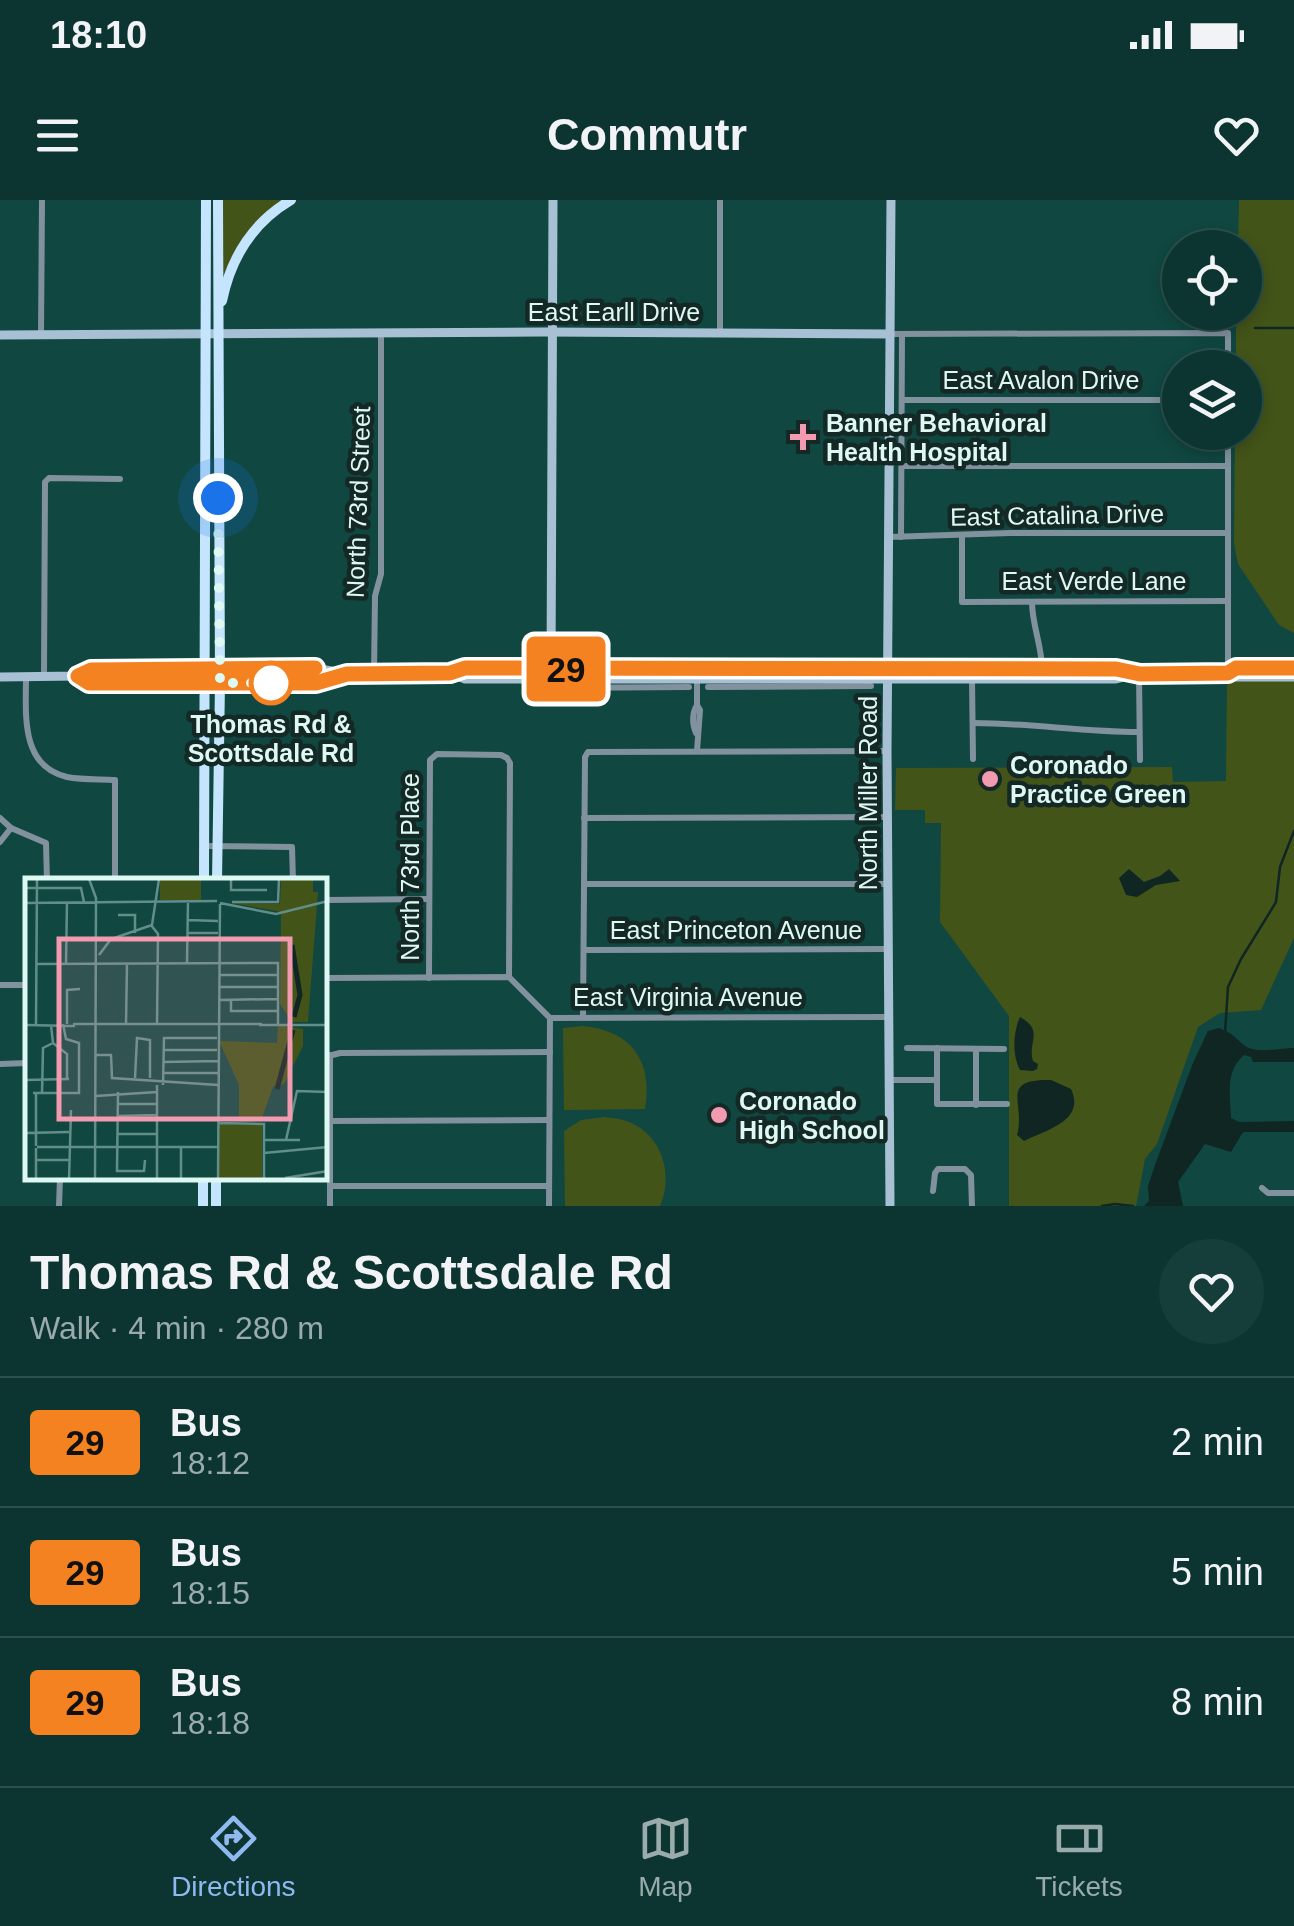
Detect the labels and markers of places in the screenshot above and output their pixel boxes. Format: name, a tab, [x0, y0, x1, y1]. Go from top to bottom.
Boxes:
place label: Banner Behavioral Health Hospital	[826, 409, 1047, 466]
marker: Banner Behavioral Health Hospital	[790, 424, 816, 450]
marker: Thomas Rd & Scottsdale Rd	[250, 662, 292, 704]
place label: Thomas Rd & Scottsdale Rd	[188, 710, 354, 767]
place label: Coronado Practice Green	[1010, 751, 1187, 808]
marker: Coronado Practice Green	[979, 768, 1001, 790]
place label: Coronado High School	[739, 1087, 885, 1144]
marker: Coronado High School	[708, 1104, 730, 1126]

